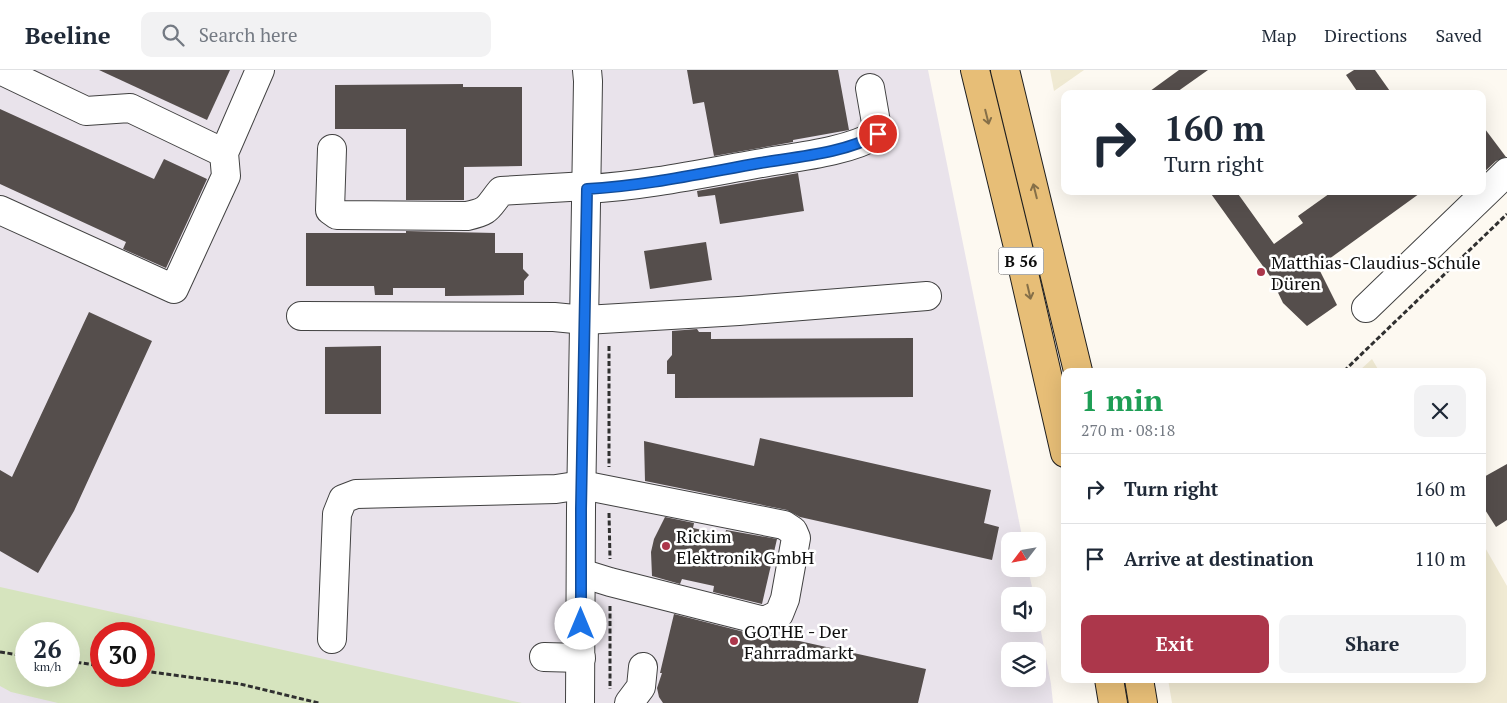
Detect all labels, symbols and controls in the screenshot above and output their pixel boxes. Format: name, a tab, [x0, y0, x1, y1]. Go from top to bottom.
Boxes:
search box	[141, 12, 491, 57]
text: Beeline	[25, 19, 111, 51]
icon: search	[159, 21, 187, 49]
text: Search here	[199, 22, 297, 47]
text: Map	[1261, 23, 1296, 47]
text: Directions	[1324, 23, 1407, 47]
text: Saved	[1435, 23, 1482, 47]
text: 160 m	[1164, 105, 1265, 151]
one-way arrow	[983, 109, 992, 125]
icon: right	[1081, 110, 1146, 175]
pin	[857, 113, 899, 155]
icon: arrive	[864, 120, 892, 148]
text: Turn right	[1164, 149, 1264, 178]
one-way arrow	[1030, 183, 1039, 199]
road number: B 56	[998, 248, 1044, 275]
place label: Matthias-Claudius-Schule Düren	[1271, 250, 1481, 295]
marker: Matthias-Claudius-Schule Düren	[1255, 266, 1267, 278]
one-way arrow	[1025, 284, 1034, 300]
text: 1 min	[1081, 380, 1163, 420]
button: close	[1414, 385, 1466, 437]
text: 270 m · 08:18	[1081, 419, 1175, 441]
icon: right	[1081, 475, 1109, 503]
text: Turn right	[1124, 476, 1218, 501]
text: 160 m	[1415, 476, 1466, 501]
place label: Rickim Elektronik GmbH	[676, 524, 814, 569]
north arrow	[1001, 532, 1046, 578]
map controls	[1001, 532, 1046, 687]
marker: Rickim Elektronik GmbH	[660, 540, 672, 552]
icon: arrive	[1081, 545, 1109, 573]
text: Arrive at destination	[1124, 546, 1313, 571]
text: 110 m	[1415, 546, 1466, 571]
button: sound	[1001, 587, 1046, 632]
position arrow	[554, 597, 606, 649]
button: Exit	[1081, 615, 1269, 673]
button: Share	[1279, 615, 1466, 673]
place label: GOTHE - Der Fahrradmarkt	[744, 619, 854, 664]
speed limit sign: 30	[90, 622, 155, 687]
text: 26	[33, 632, 62, 665]
marker: GOTHE - Der Fahrradmarkt	[728, 635, 740, 647]
button: layers	[1001, 642, 1046, 687]
text: km/h	[34, 659, 61, 674]

